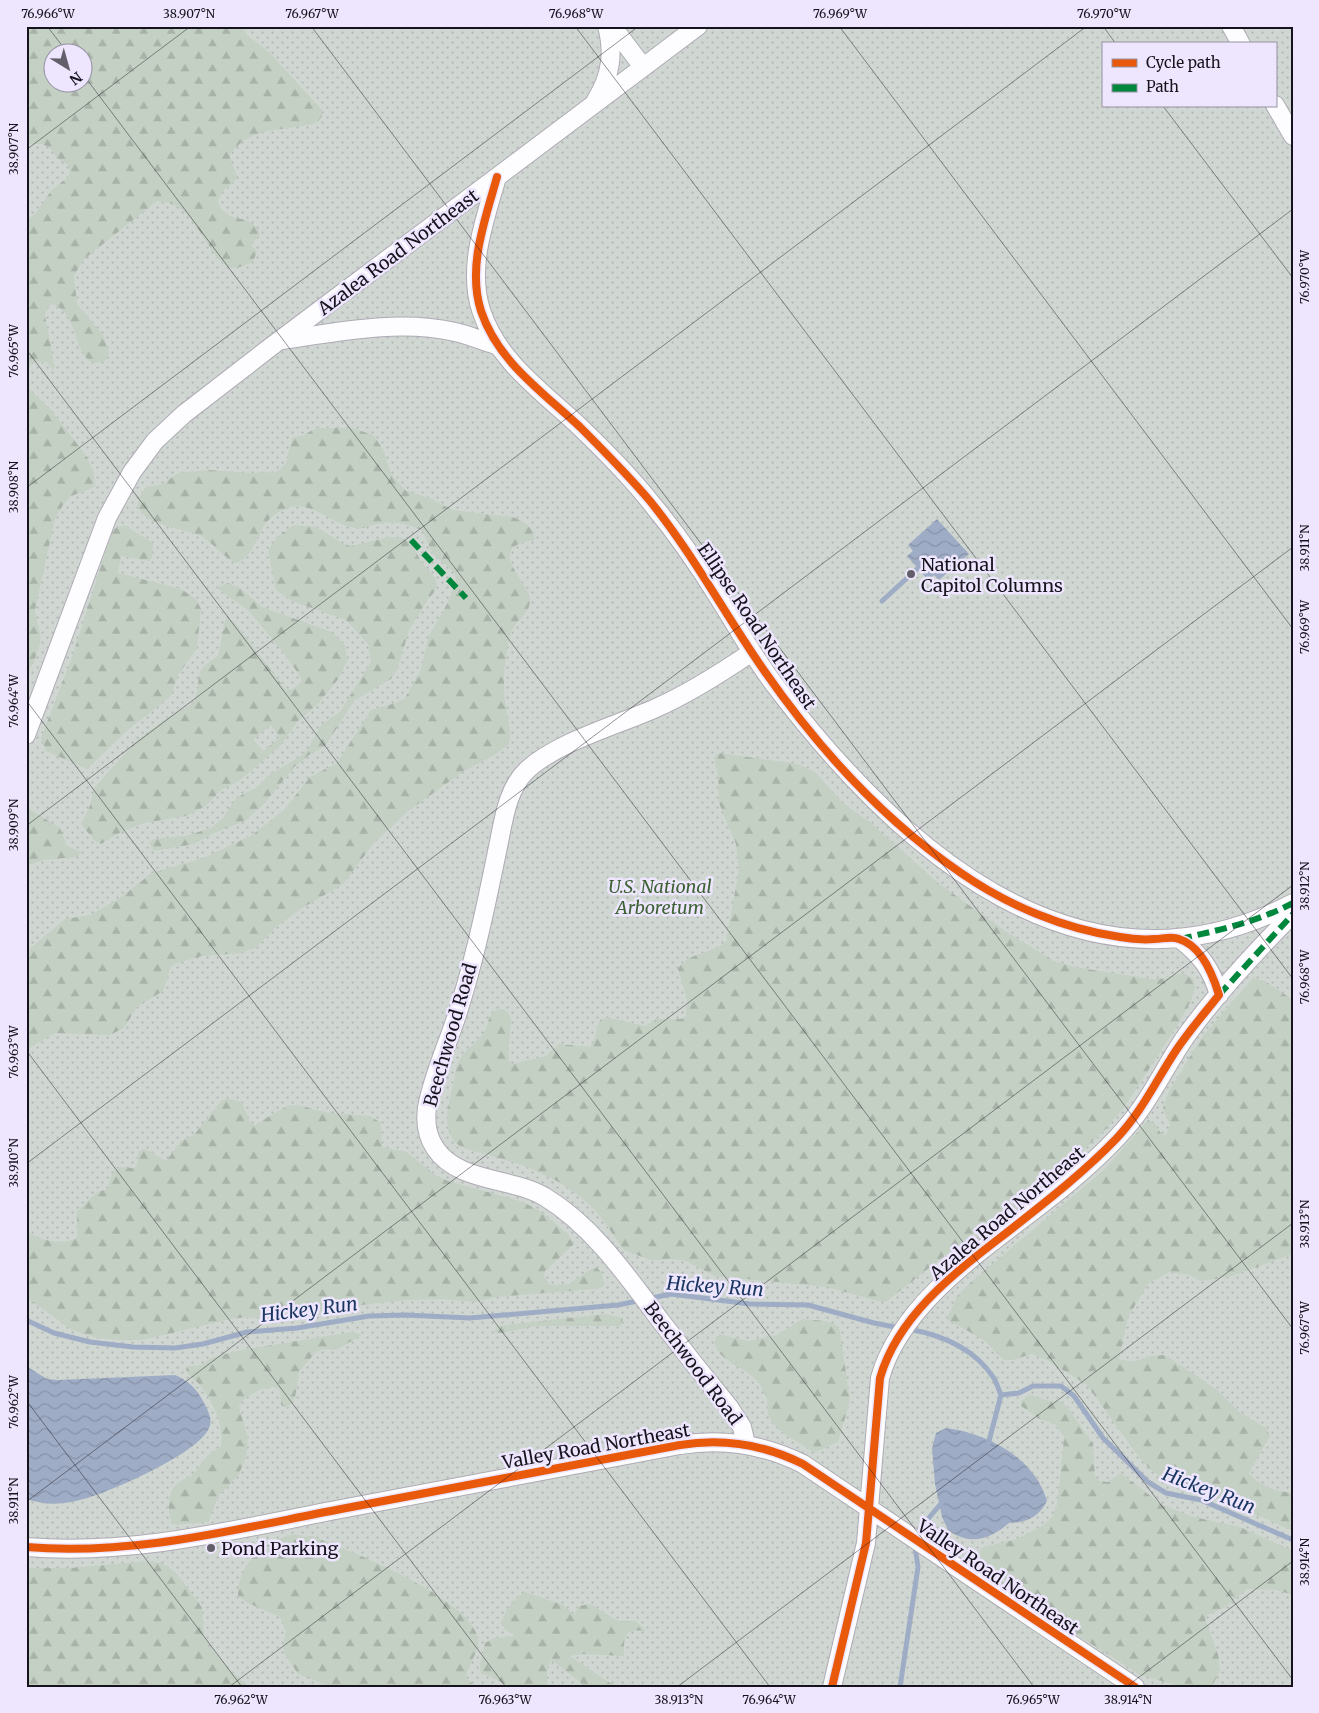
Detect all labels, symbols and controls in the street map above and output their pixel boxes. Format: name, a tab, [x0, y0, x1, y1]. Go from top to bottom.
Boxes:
text: 76.966°W	[21, 6, 76, 21]
text: 38.907°N	[163, 6, 216, 21]
text: 76.967°W	[285, 6, 340, 21]
text: 76.968°W	[549, 6, 604, 21]
text: 76.969°W	[813, 6, 868, 21]
text: 76.970°W	[1077, 6, 1132, 21]
north arrow	[42, 42, 92, 92]
legend	[1102, 42, 1276, 108]
text: Cycle path	[1146, 53, 1221, 72]
text: N	[66, 68, 86, 89]
text: Path	[1146, 77, 1179, 96]
text: 38.907°N	[6, 122, 21, 175]
street label: Azalea Road Northeast	[312, 184, 483, 321]
text: 76.970°W	[1297, 249, 1312, 304]
text: 76.965°W	[6, 323, 21, 378]
text: 38.908°N	[6, 460, 21, 513]
text: 38.911°N	[1297, 524, 1312, 571]
street label: Ellipse Road Northeast	[693, 538, 821, 714]
place label: National Capitol Columns	[921, 553, 1063, 597]
marker: National Capitol Columns	[905, 568, 917, 580]
text: 76.969°W	[1297, 599, 1312, 654]
text: 76.964°W	[6, 673, 21, 728]
text: 38.909°N	[6, 798, 21, 851]
text: 38.912°N	[1297, 861, 1312, 911]
park label: U.S. National Arboretum	[608, 875, 712, 919]
text: 76.968°W	[1297, 949, 1312, 1004]
street label: Beechwood Road	[419, 960, 482, 1109]
text: 76.963°W	[6, 1024, 21, 1079]
text: 38.910°N	[6, 1137, 21, 1188]
street label: Azalea Road Northeast	[924, 1141, 1089, 1285]
text: 38.913°N	[1297, 1199, 1312, 1248]
water label: Hickey Run	[665, 1271, 764, 1301]
water label: Hickey Run	[258, 1291, 359, 1327]
street label: Beechwood Road	[639, 1297, 747, 1429]
text: 76.967°W	[1297, 1300, 1312, 1355]
text: 76.962°W	[6, 1374, 21, 1429]
street label: Valley Road Northeast	[499, 1418, 692, 1474]
water label: Hickey Run	[1158, 1461, 1259, 1519]
text: 38.911°N	[6, 1477, 21, 1524]
street label: Valley Road Northeast	[912, 1514, 1083, 1640]
place label: Pond Parking	[221, 1537, 338, 1560]
text: 38.914°N	[1297, 1537, 1312, 1586]
marker: Pond Parking	[205, 1542, 217, 1554]
text: 76.962°W	[214, 1692, 269, 1707]
text: 76.963°W	[478, 1692, 533, 1707]
text: 38.913°N	[655, 1692, 704, 1707]
text: 76.964°W	[742, 1692, 797, 1707]
text: 76.965°W	[1006, 1692, 1061, 1707]
text: 38.914°N	[1104, 1692, 1153, 1707]

